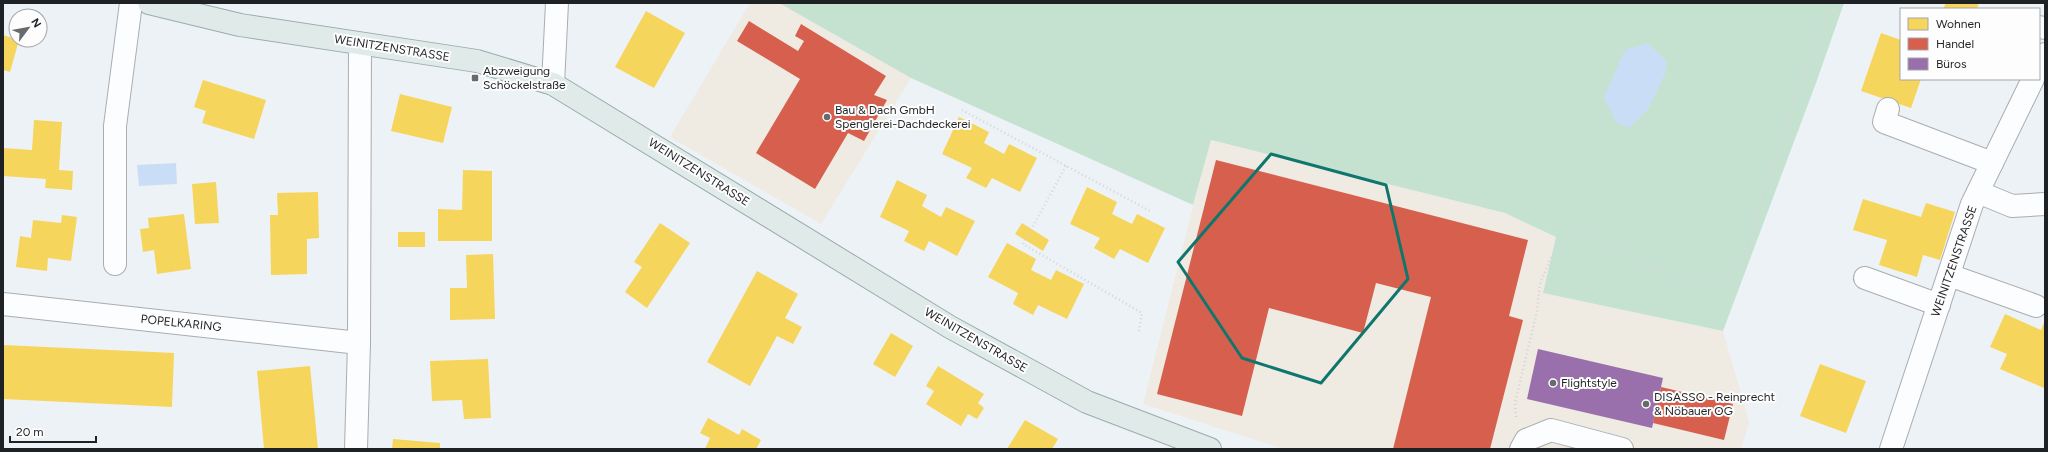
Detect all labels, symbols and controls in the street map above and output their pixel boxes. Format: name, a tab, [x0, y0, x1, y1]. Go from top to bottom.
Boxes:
north arrow	[8, 8, 48, 48]
legend	[1900, 8, 2040, 80]
text: N	[28, 16, 44, 30]
text: Wohnen	[1936, 17, 1981, 31]
street label: WEINITZENSTRASSE	[333, 32, 451, 64]
text: Handel	[1936, 37, 1974, 51]
text: Büros	[1936, 57, 1967, 71]
place label: Abzweigung Schöckelstraße	[483, 64, 566, 92]
marker: Abzweigung Schöckelstraße	[470, 73, 480, 83]
place label: Bau & Dach GmbH Spenglerei-Dachdeckerei	[835, 103, 971, 131]
marker: Bau & Dach GmbH Spenglerei-Dachdeckerei	[822, 112, 832, 122]
street label: WEINITZENSTRASSE	[646, 135, 752, 209]
street label: WEINITZENSTRASSE	[1928, 204, 1980, 318]
street label: WEINITZENSTRASSE	[922, 305, 1030, 375]
street label: POPELKARING	[140, 312, 222, 334]
place label: Flightstyle	[1561, 376, 1617, 390]
marker: Flightstyle	[1548, 378, 1558, 388]
place label: DISASSO - Reinprecht & Nöbauer OG	[1654, 390, 1775, 418]
marker: DISASSO - Reinprecht & Nöbauer OG	[1641, 399, 1651, 409]
scale bar	[10, 418, 96, 444]
text: 20 m	[16, 425, 44, 439]

